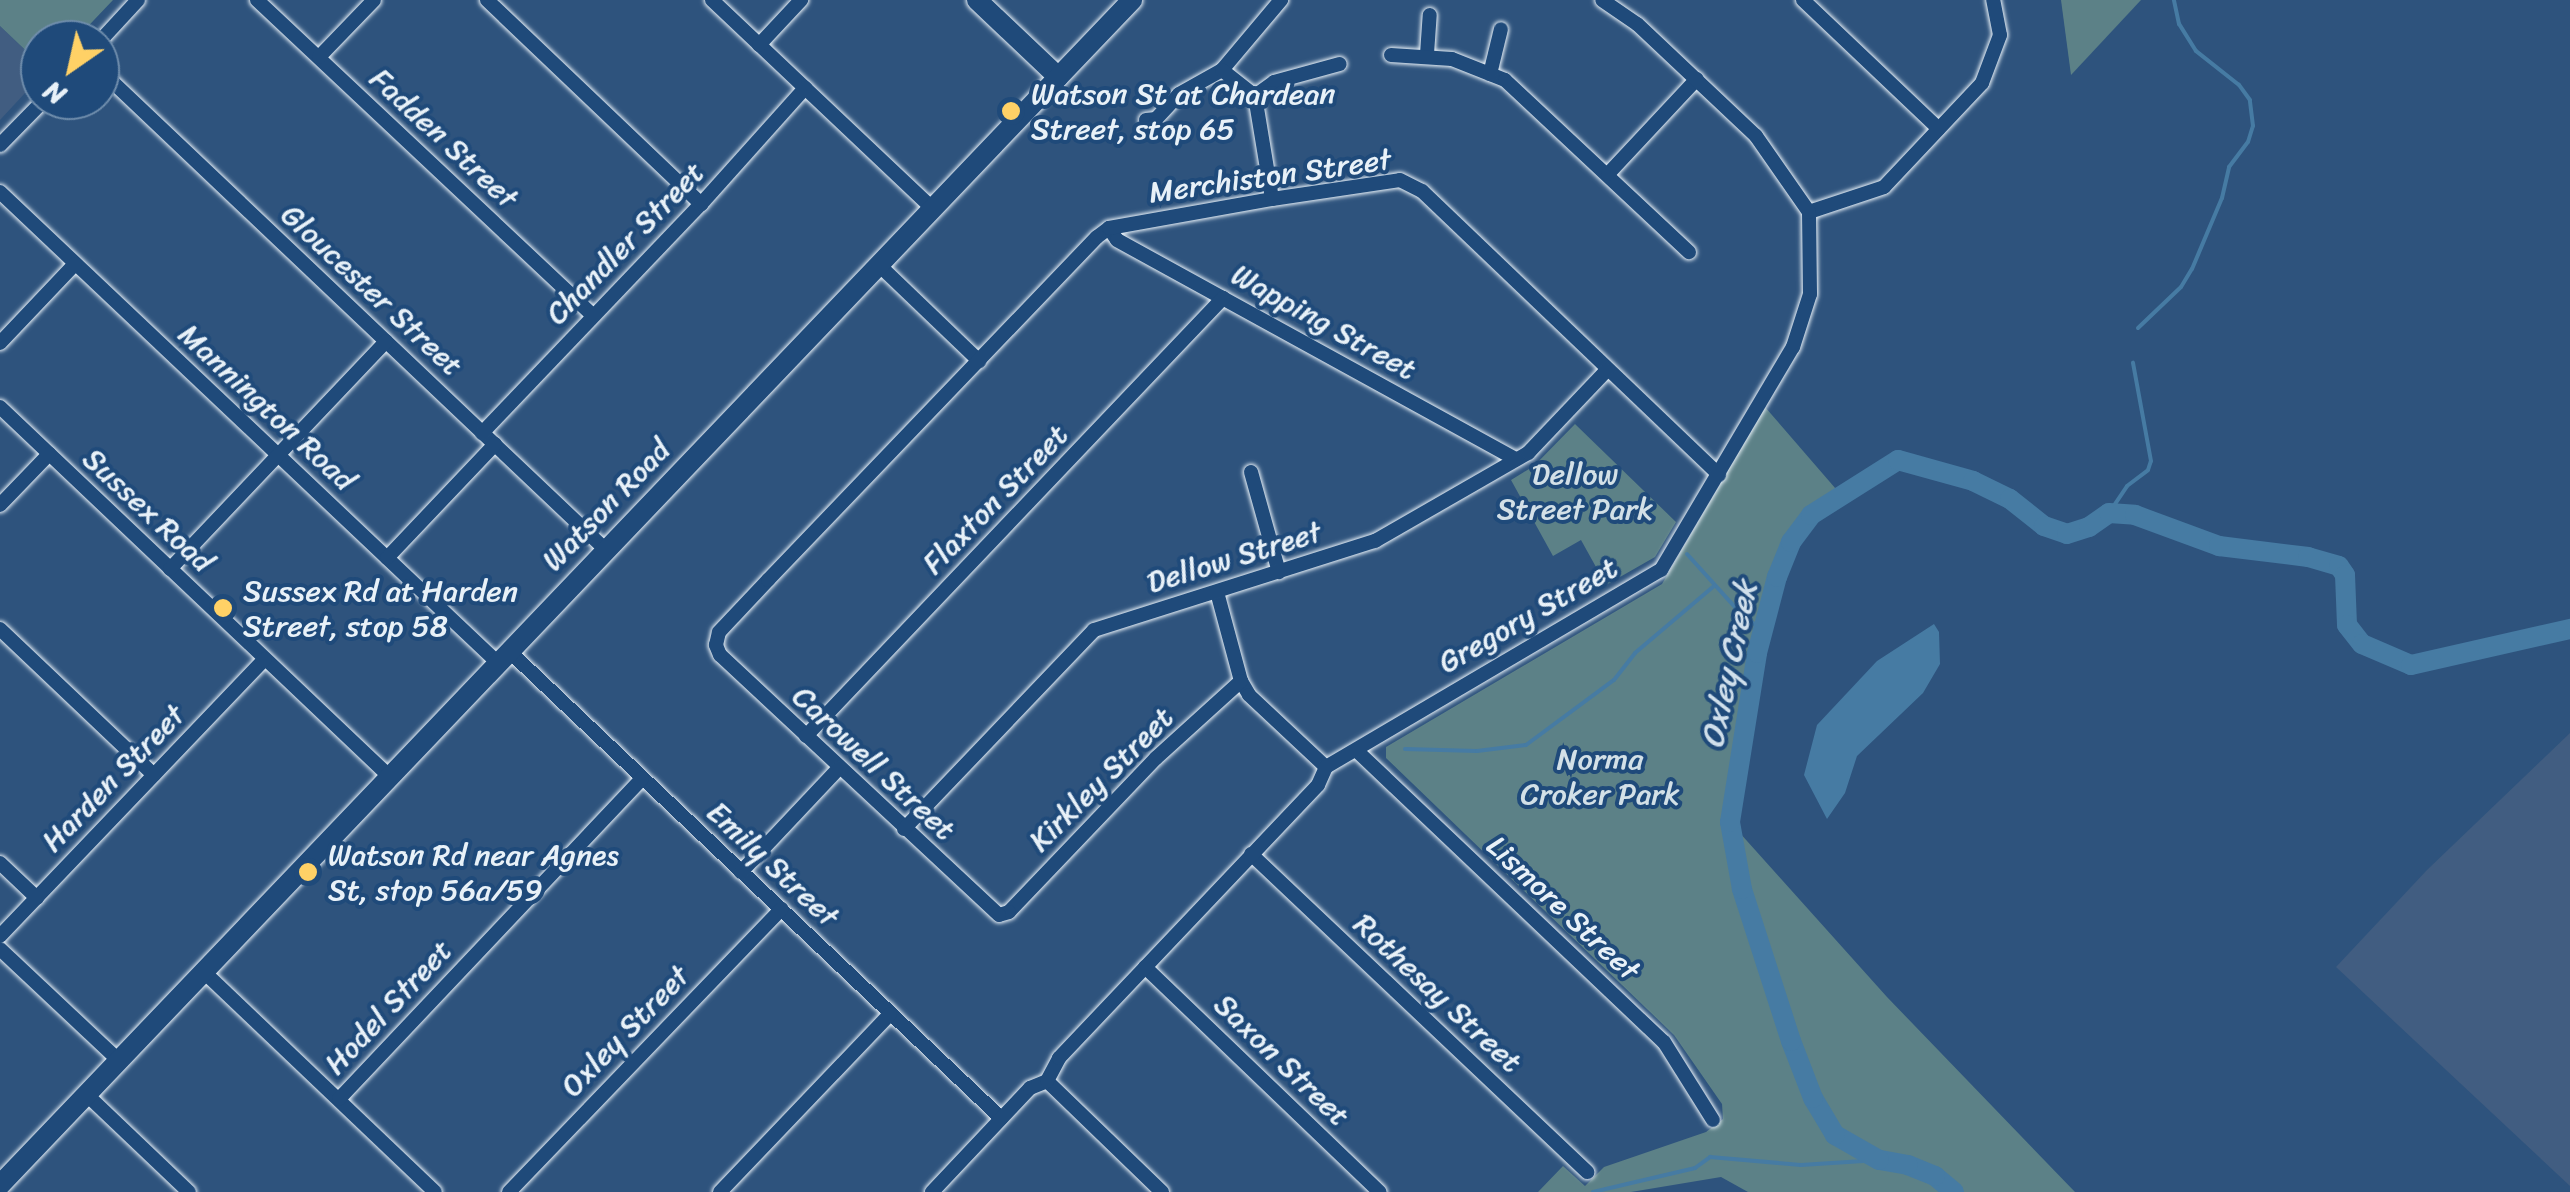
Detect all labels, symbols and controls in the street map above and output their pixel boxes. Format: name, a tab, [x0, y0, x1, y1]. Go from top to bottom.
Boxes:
north arrow	[20, 20, 120, 120]
street label: Fadden Street	[362, 60, 526, 216]
text: N	[32, 68, 76, 119]
place label: Watson St at Chardean Street, stop 65	[1031, 76, 1335, 146]
marker: Watson St at Chardean Street, stop 65	[1000, 100, 1022, 122]
street label: Merchiston Street	[1147, 141, 1393, 211]
street label: Chandler Street	[538, 154, 712, 332]
street label: Gloucester Street	[273, 196, 471, 384]
street label: Wapping Street	[1226, 257, 1422, 387]
street label: Mannington Road	[171, 316, 363, 498]
street label: Flaxton Street	[915, 417, 1075, 581]
street label: Watson Road	[534, 432, 678, 578]
street label: Sussex Road	[75, 440, 221, 580]
park label: Dellow Street Park	[1497, 456, 1653, 526]
street label: Dellow Street	[1142, 513, 1326, 601]
street label: Gregory Street	[1433, 549, 1623, 681]
place label: Sussex Rd at Harden Street, stop 58	[243, 573, 518, 644]
water label: Oxley Creek	[1694, 578, 1766, 752]
marker: Sussex Rd at Harden Street, stop 58	[212, 597, 234, 619]
street label: Carowell Street	[785, 679, 963, 847]
street label: Harden Street	[34, 697, 192, 859]
street label: Kirkley Street	[1021, 699, 1181, 859]
park label: Norma Croker Park	[1520, 741, 1680, 812]
street label: Emily Street	[700, 794, 846, 934]
street label: Lismore Street	[1479, 828, 1647, 988]
place label: Watson Rd near Agnes St, stop 56a/59	[328, 837, 620, 908]
marker: Watson Rd near Agnes St, stop 56a/59	[297, 861, 319, 883]
street label: Rothesay Street	[1347, 906, 1529, 1080]
street label: Hodel Street	[316, 932, 460, 1082]
street label: Oxley Street	[553, 958, 697, 1104]
street label: Saxon Street	[1206, 986, 1358, 1134]

